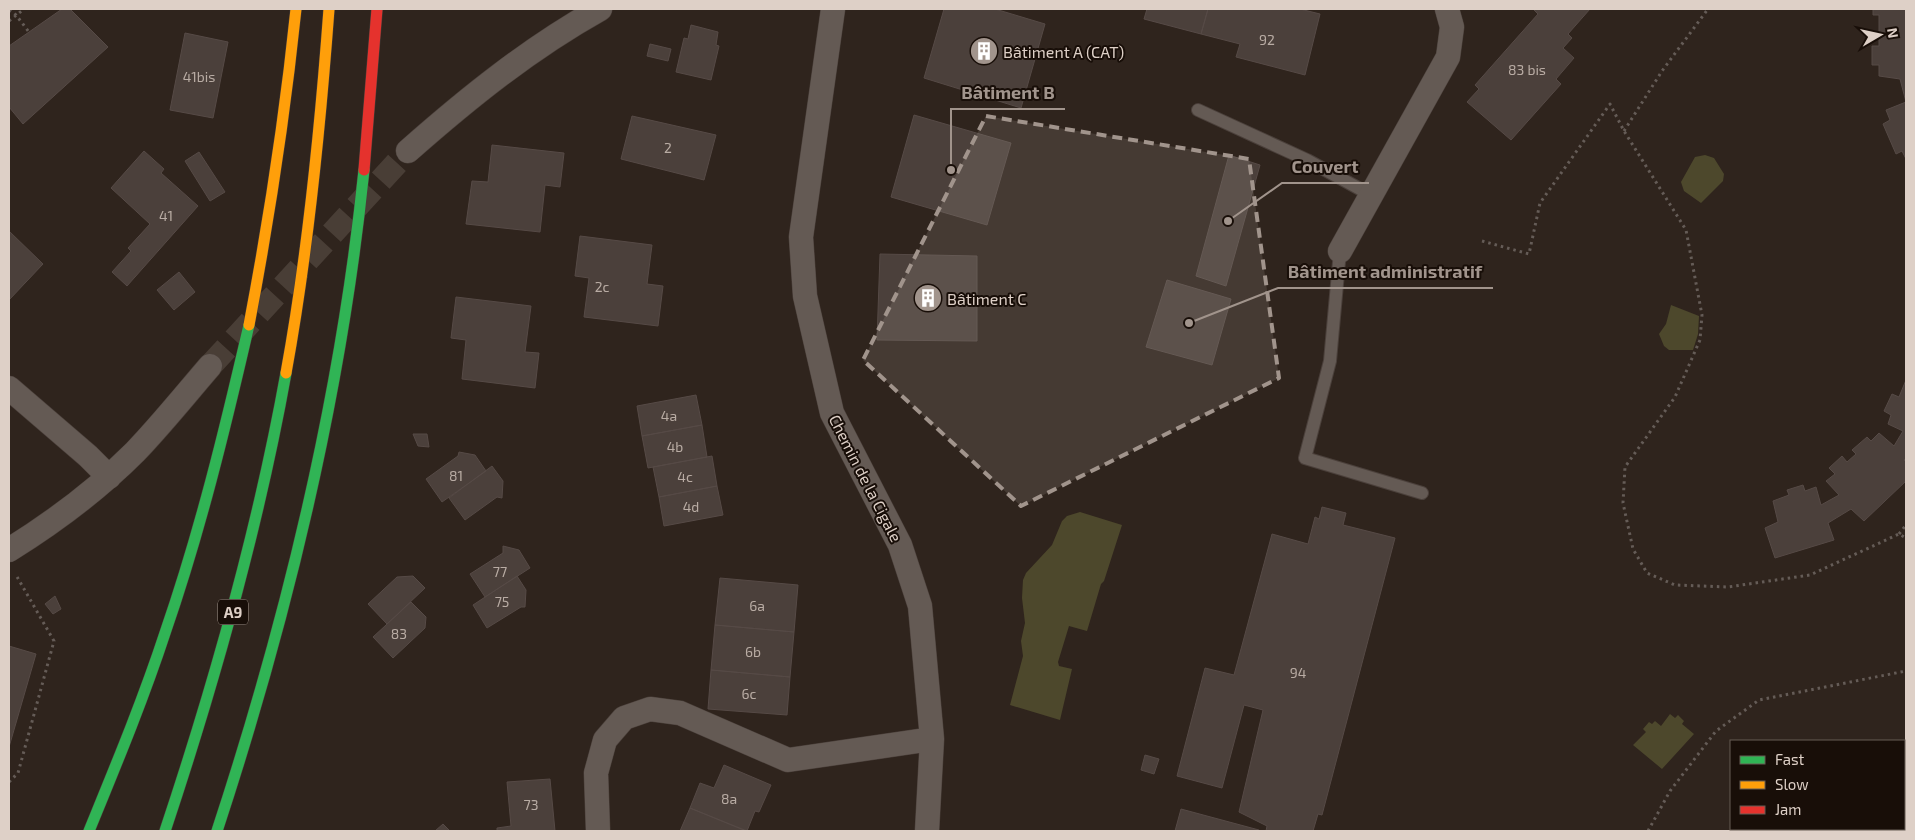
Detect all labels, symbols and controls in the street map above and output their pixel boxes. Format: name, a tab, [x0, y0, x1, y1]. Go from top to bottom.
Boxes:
north arrow	[1855, 10, 1905, 60]
text: N	[1884, 27, 1903, 39]
house number: 92	[1259, 31, 1275, 48]
building icon: Bâtiment A (CAT)	[969, 36, 999, 66]
place label: Bâtiment A (CAT)	[1003, 42, 1124, 61]
house number: 83 bis	[1508, 61, 1546, 78]
house number: 41bis	[183, 68, 215, 85]
callout: Bâtiment B	[951, 76, 1065, 109]
text: Bâtiment B	[961, 81, 1055, 103]
house number: 2	[664, 139, 672, 156]
callout: Couvert	[1282, 150, 1369, 183]
text: Couvert	[1291, 155, 1359, 177]
house number: 41	[159, 207, 173, 224]
callout: Bâtiment administratif	[1278, 255, 1493, 288]
text: Bâtiment administratif	[1288, 260, 1483, 282]
house number: 2c	[595, 278, 610, 295]
building icon: Bâtiment C	[913, 283, 943, 313]
place label: Bâtiment C	[947, 289, 1026, 308]
house number: 4a	[661, 407, 677, 424]
street label: Chemin de la Cigale	[826, 411, 906, 545]
house number: 4b	[667, 438, 683, 455]
house number: 81	[449, 467, 463, 484]
house number: 4c	[677, 468, 693, 485]
house number: 4d	[683, 498, 699, 515]
house number: 77	[493, 563, 507, 580]
house number: 75	[495, 593, 509, 610]
house number: 6a	[749, 597, 765, 614]
road number: A9	[218, 600, 248, 624]
house number: 83	[391, 625, 407, 642]
house number: 6b	[745, 643, 761, 660]
house number: 94	[1290, 664, 1306, 681]
house number: 6c	[742, 685, 757, 702]
legend	[1730, 740, 1905, 830]
text: Fast	[1775, 750, 1805, 768]
text: Slow	[1775, 775, 1809, 793]
house number: 8a	[721, 790, 737, 807]
house number: 73	[524, 796, 538, 813]
text: Jam	[1775, 800, 1801, 818]

